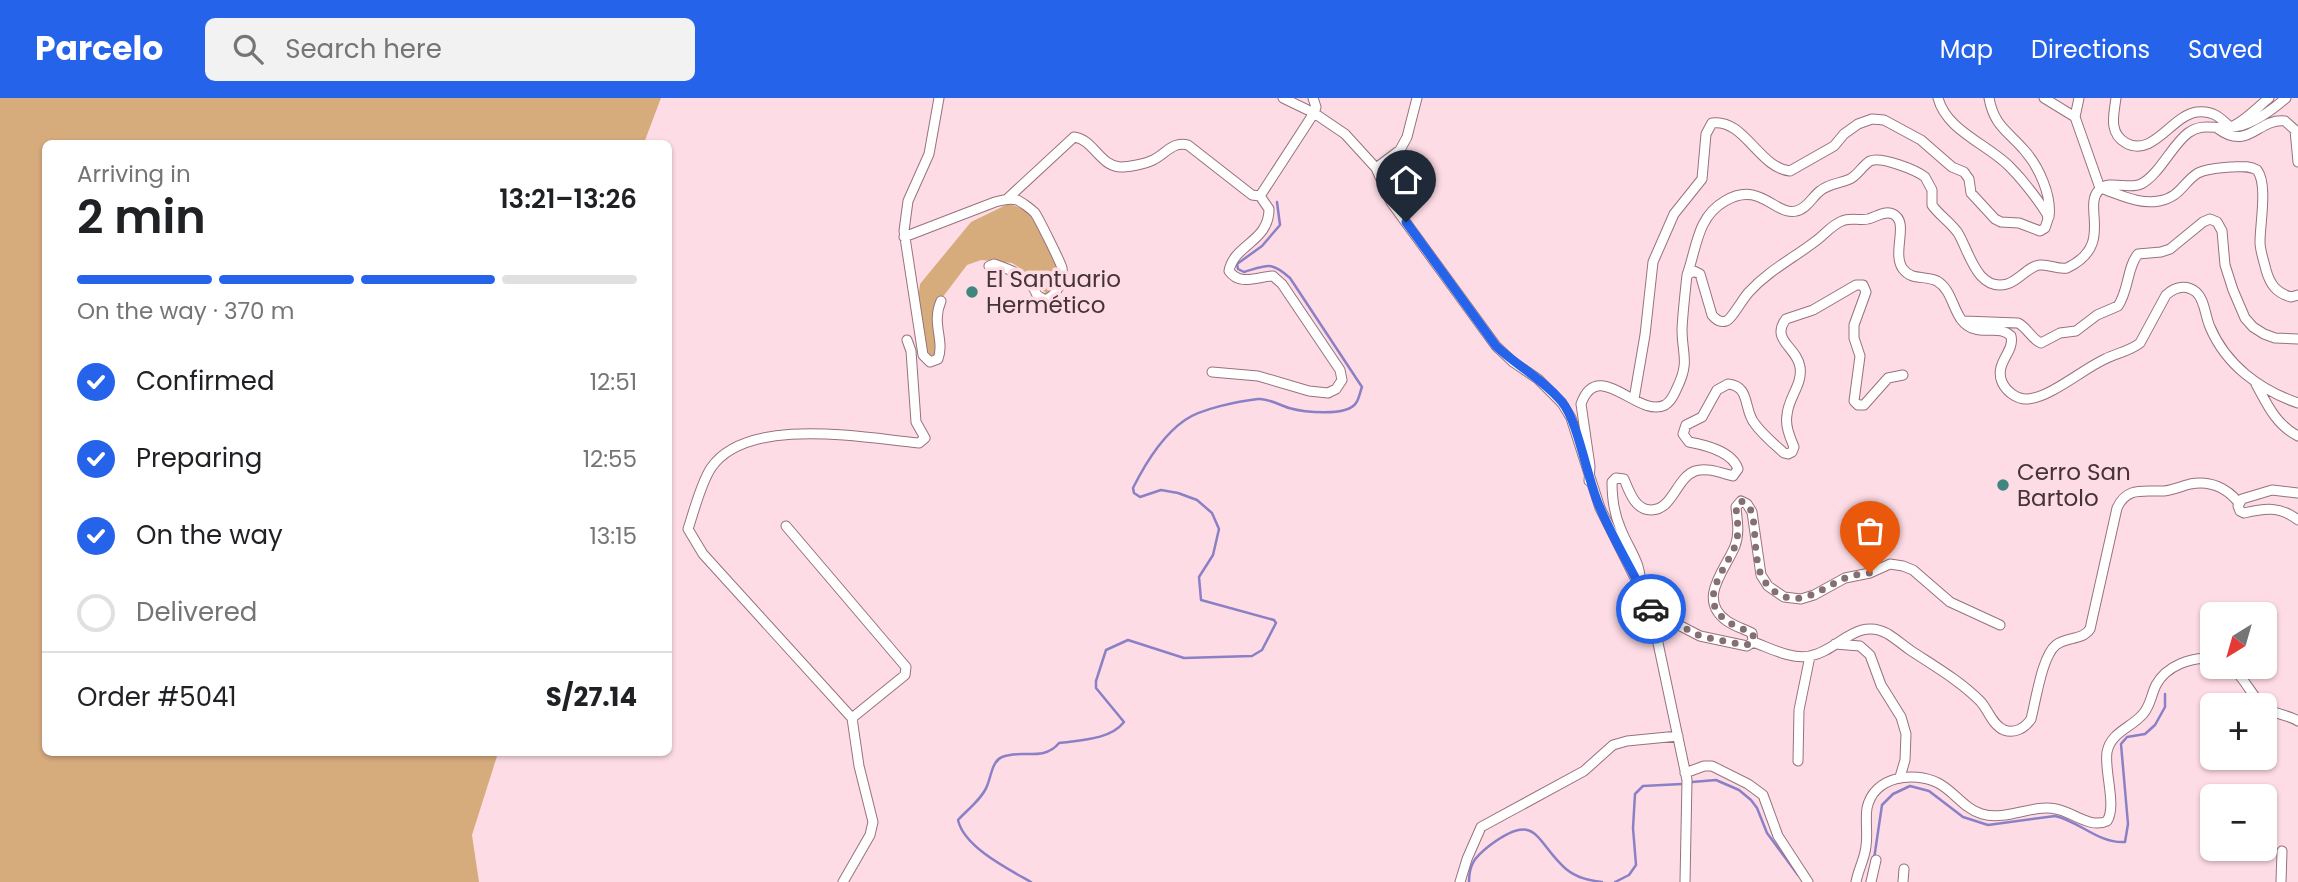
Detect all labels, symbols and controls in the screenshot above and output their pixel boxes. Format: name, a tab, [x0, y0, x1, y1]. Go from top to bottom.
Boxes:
search box	[205, 18, 695, 81]
text: Parcelo	[35, 25, 163, 72]
icon: search	[229, 30, 267, 68]
text: Search here	[285, 31, 442, 67]
text: Map	[1940, 33, 1993, 66]
text: Directions	[2031, 33, 2150, 66]
text: Saved	[2188, 33, 2263, 66]
pin	[1376, 150, 1436, 222]
text: Arriving in	[77, 158, 191, 190]
icon: home	[1387, 161, 1425, 199]
text: 13:21–13:26	[499, 181, 637, 217]
text: 2 min	[77, 185, 206, 249]
place label: El Santuario Hermético	[986, 263, 1121, 321]
marker: El Santuario Hermético	[964, 284, 980, 300]
text: On the way · 370 m	[77, 295, 294, 327]
icon: check	[77, 363, 115, 401]
text: Confirmed	[136, 363, 274, 399]
text: 12:51	[590, 366, 637, 398]
icon: check	[77, 440, 115, 478]
text: Preparing	[136, 440, 262, 476]
text: 12:55	[583, 443, 637, 475]
place label: Cerro San Bartolo	[2017, 456, 2131, 514]
marker: Cerro San Bartolo	[1995, 477, 2011, 493]
pin	[1840, 501, 1900, 573]
icon: bag	[1851, 512, 1889, 550]
icon: check	[77, 517, 115, 555]
text: On the way	[136, 517, 283, 553]
text: 13:15	[589, 520, 637, 552]
courier	[1616, 574, 1686, 644]
icon: car	[1632, 590, 1670, 628]
text: Delivered	[136, 594, 257, 630]
north arrow	[2200, 602, 2277, 679]
map controls	[2200, 602, 2277, 861]
text: Order #5041	[77, 679, 237, 715]
text: S/27.14	[546, 679, 637, 715]
button: +	[2200, 693, 2277, 770]
button: −	[2200, 784, 2277, 861]

